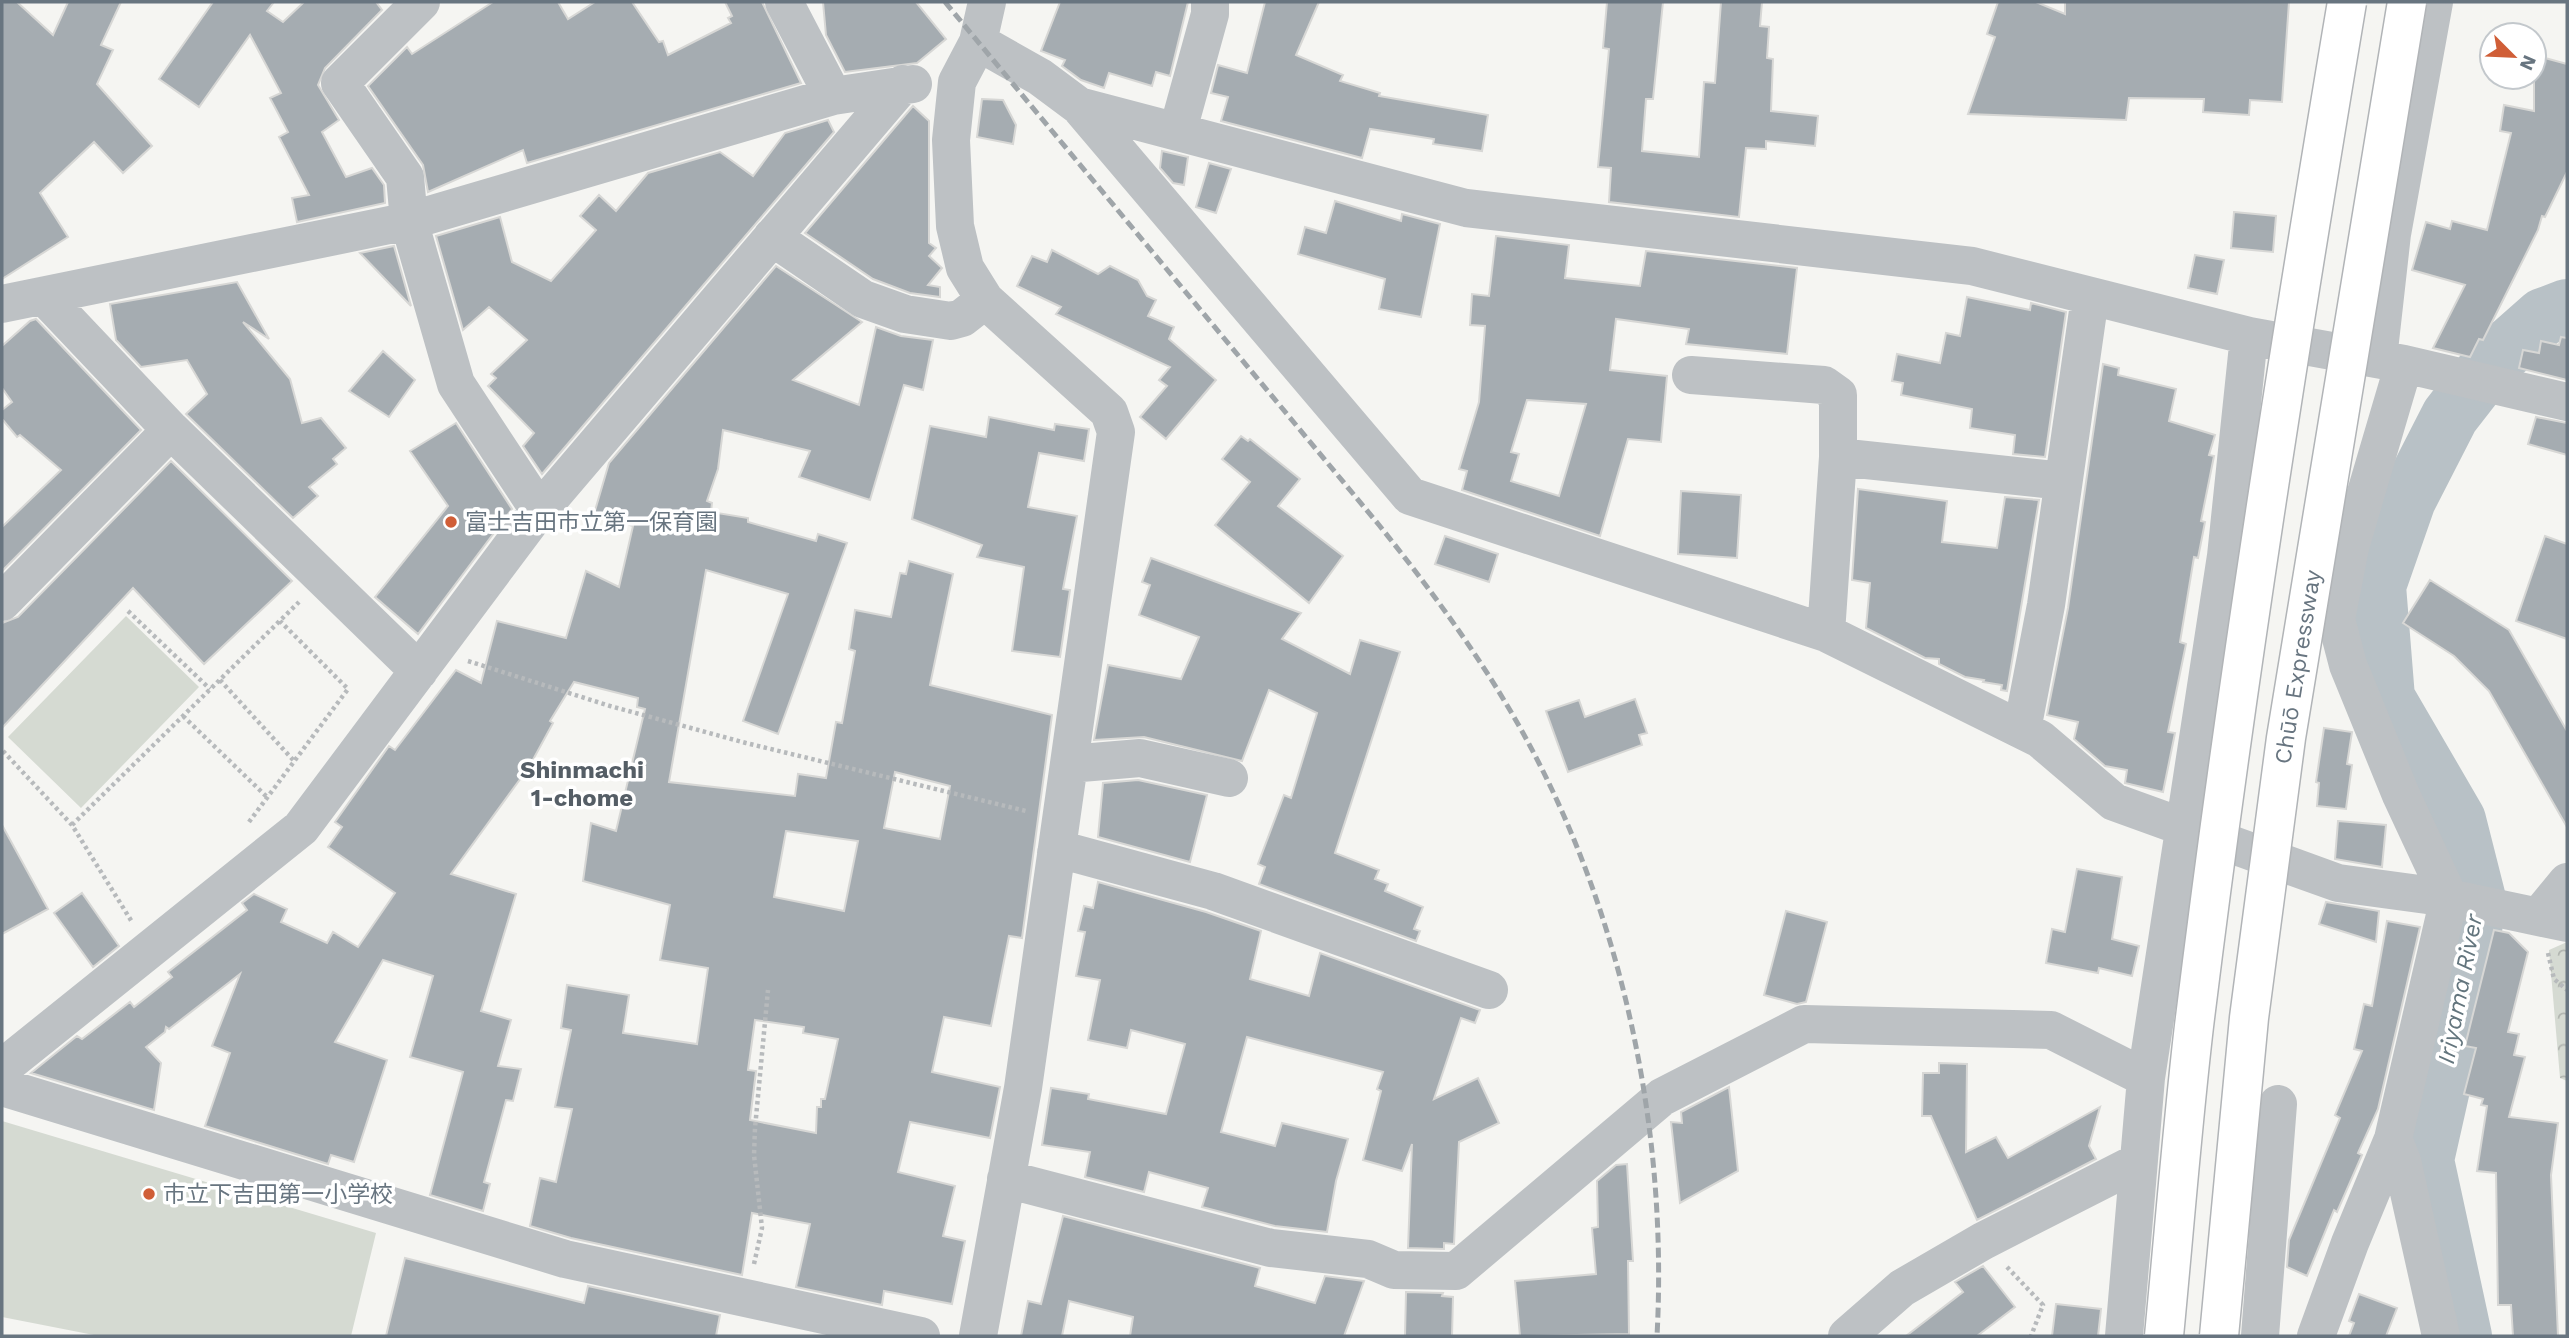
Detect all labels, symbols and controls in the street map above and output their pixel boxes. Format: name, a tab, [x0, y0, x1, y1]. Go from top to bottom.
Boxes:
north arrow	[2478, 21, 2548, 91]
text: N	[2515, 52, 2541, 74]
place label: 富士吉田市立第一保育園	[465, 509, 718, 536]
marker: 富士吉田市立第一保育園	[443, 514, 459, 530]
street label: Chūō Expressway	[2269, 568, 2327, 766]
district label: Shinmachi 1-chome	[520, 756, 644, 812]
water label: Iriyama River	[2432, 910, 2489, 1066]
place label: 市立下吉田第一小学校	[163, 1181, 393, 1208]
marker: 市立下吉田第一小学校	[141, 1186, 157, 1202]

